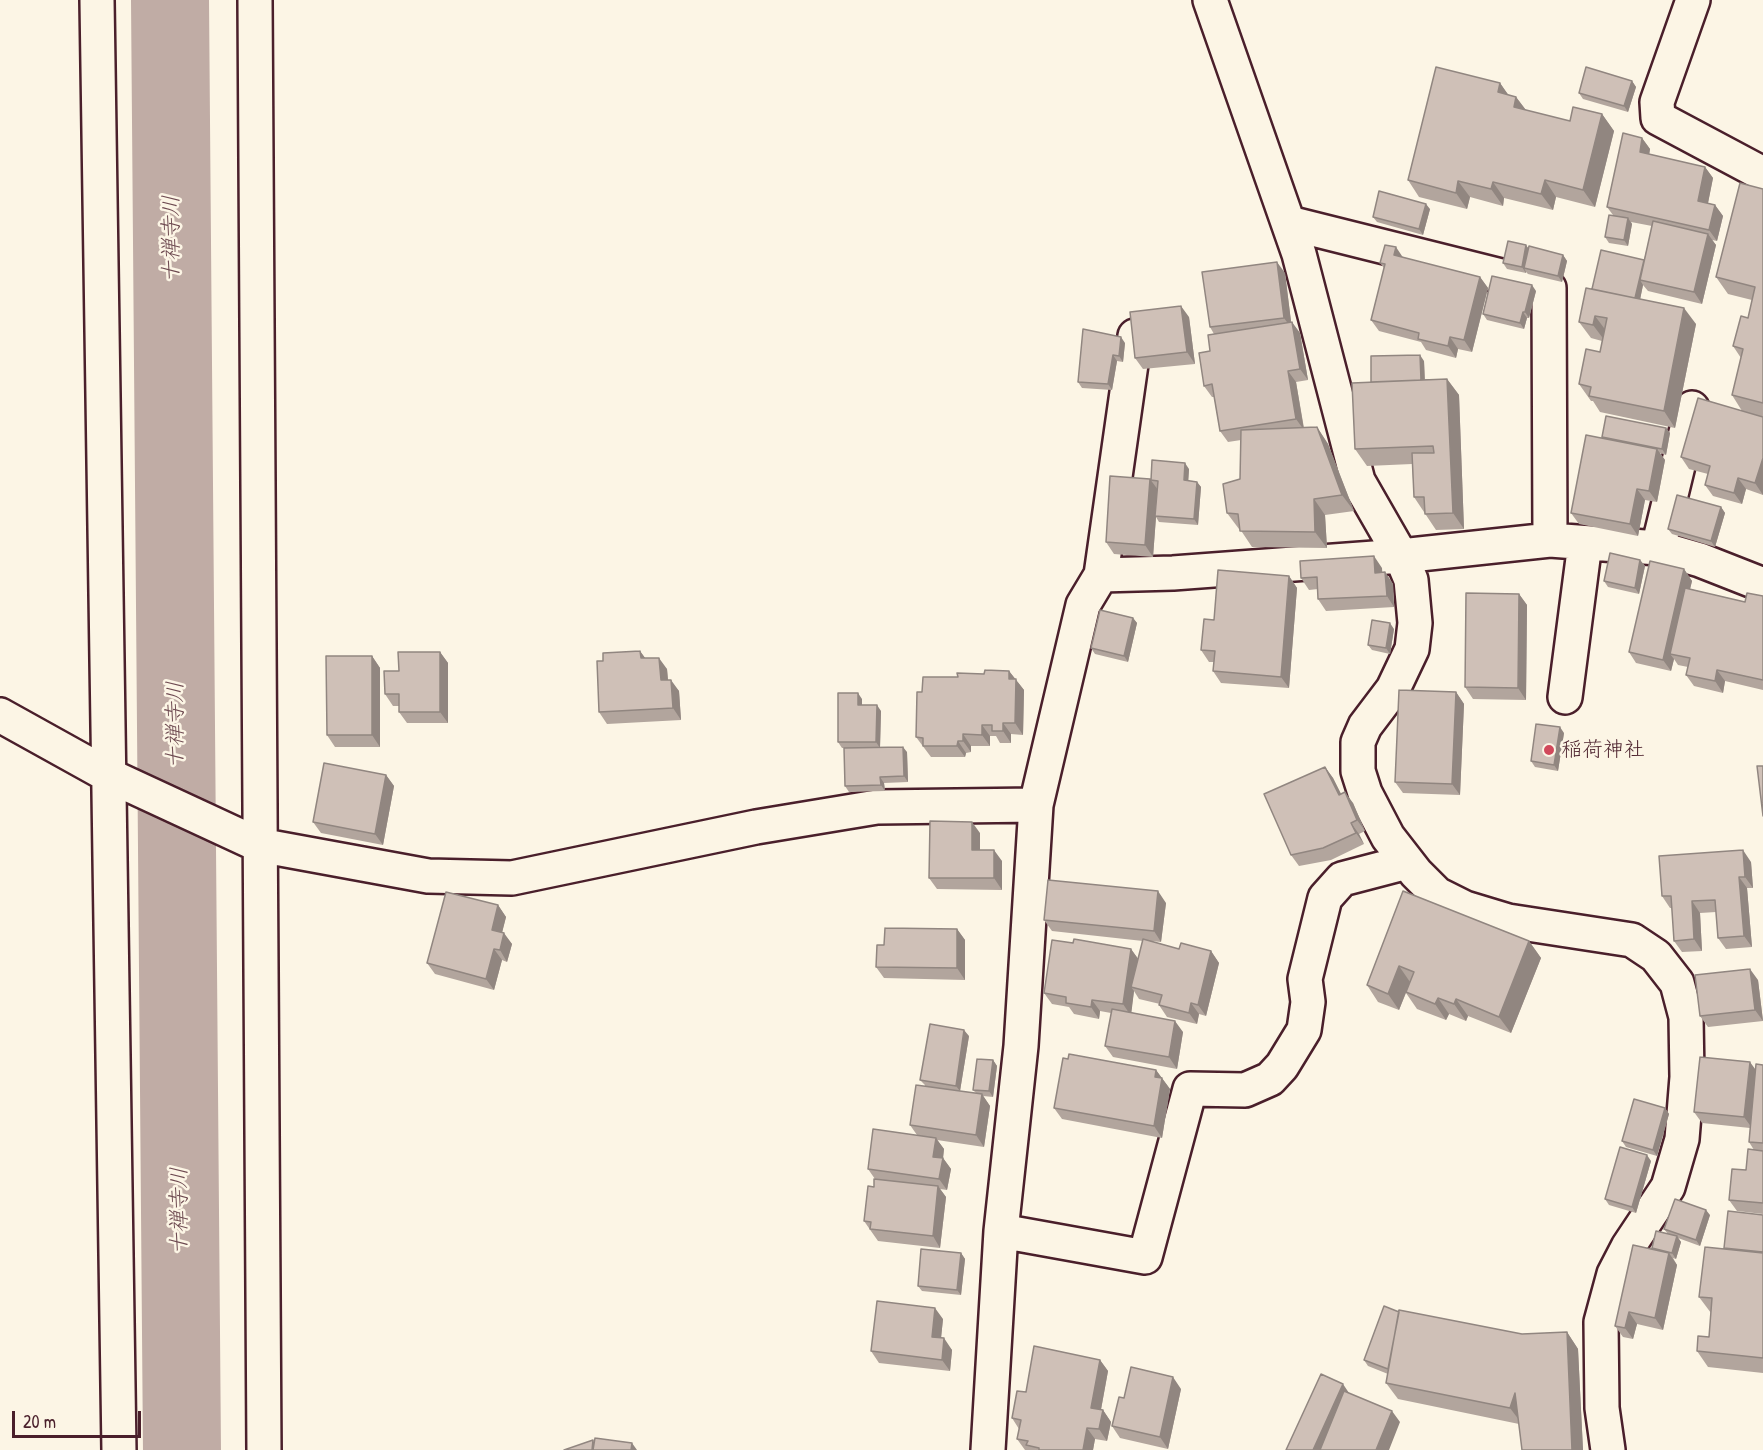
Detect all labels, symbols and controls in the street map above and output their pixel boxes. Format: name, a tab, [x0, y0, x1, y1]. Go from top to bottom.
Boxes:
water label: 十禅寺川	[159, 195, 185, 283]
water label: 十禅寺川	[163, 681, 189, 769]
place label: 稲荷神社	[1561, 737, 1645, 763]
marker: 稲荷神社	[1542, 743, 1556, 757]
water label: 十禅寺川	[167, 1167, 193, 1255]
scale bar	[15, 1399, 144, 1437]
text: 20 m	[23, 1409, 56, 1434]

